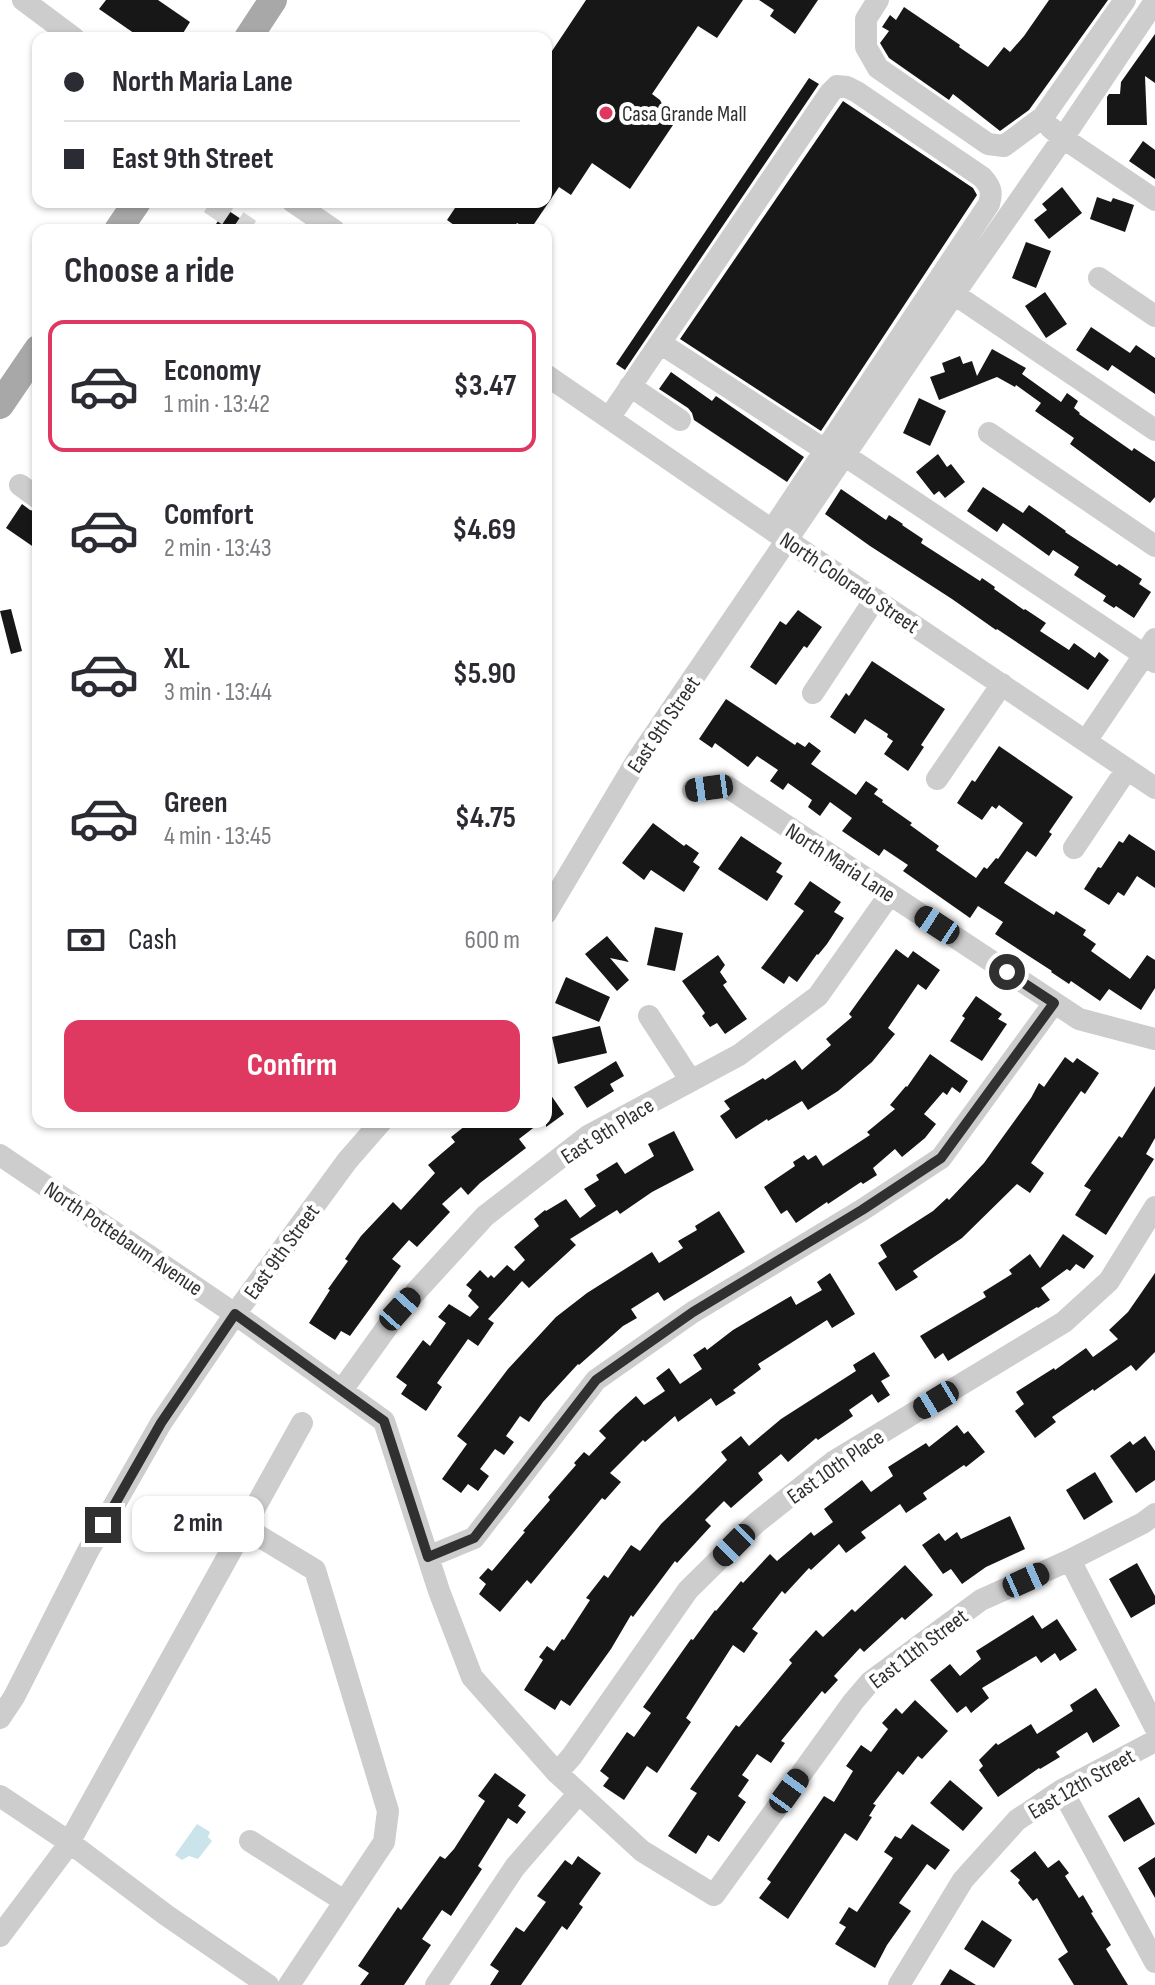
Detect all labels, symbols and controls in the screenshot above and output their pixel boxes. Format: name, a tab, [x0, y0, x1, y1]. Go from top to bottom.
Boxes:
text: North Maria Lane	[112, 64, 293, 100]
place label: Casa Grande Mall	[622, 101, 747, 128]
marker: Casa Grande Mall	[597, 104, 615, 122]
text: East 9th Street	[112, 141, 273, 177]
text: Choose a ride	[64, 250, 235, 293]
icon: car	[68, 350, 140, 422]
text: Economy	[164, 353, 261, 389]
text: $3.47	[454, 368, 516, 404]
text: 1 min · 13:42	[164, 389, 270, 420]
icon: car	[68, 494, 140, 566]
text: Comfort	[164, 497, 254, 533]
text: $4.69	[452, 512, 516, 548]
street label: North Colorado Street	[774, 527, 924, 640]
text: 2 min · 13:43	[164, 533, 272, 564]
icon: car	[68, 638, 140, 710]
text: XL	[164, 641, 190, 677]
text: $5.90	[453, 656, 516, 692]
street label: East 9th Street	[622, 671, 707, 779]
text: 3 min · 13:44	[164, 677, 272, 708]
car	[684, 773, 734, 803]
icon: car	[68, 782, 140, 854]
text: Green	[164, 785, 228, 821]
text: $4.75	[455, 800, 516, 836]
street label: North Maria Lane	[780, 818, 900, 909]
text: 4 min · 13:45	[164, 821, 271, 852]
car	[910, 902, 964, 948]
icon: cash	[64, 918, 108, 962]
text: Cash	[128, 922, 177, 958]
text: 600 m	[465, 925, 520, 956]
route start	[989, 954, 1025, 990]
button: Confirm	[64, 1020, 520, 1112]
street label: East 9th Place	[556, 1092, 659, 1170]
street label: North Pottebaum Avenue	[39, 1176, 207, 1302]
street label: East 9th Street	[239, 1199, 326, 1305]
car	[375, 1283, 425, 1335]
car	[909, 1377, 963, 1423]
street label: East 10th Place	[782, 1424, 889, 1510]
callout: 2 min	[131, 1497, 263, 1553]
route end	[85, 1507, 121, 1543]
text: 2 min	[173, 1508, 223, 1539]
car	[709, 1520, 759, 1570]
car	[999, 1559, 1053, 1601]
street label: East 11th Street	[864, 1603, 974, 1695]
street label: East 12th Street	[1024, 1743, 1140, 1826]
car	[765, 1765, 813, 1817]

